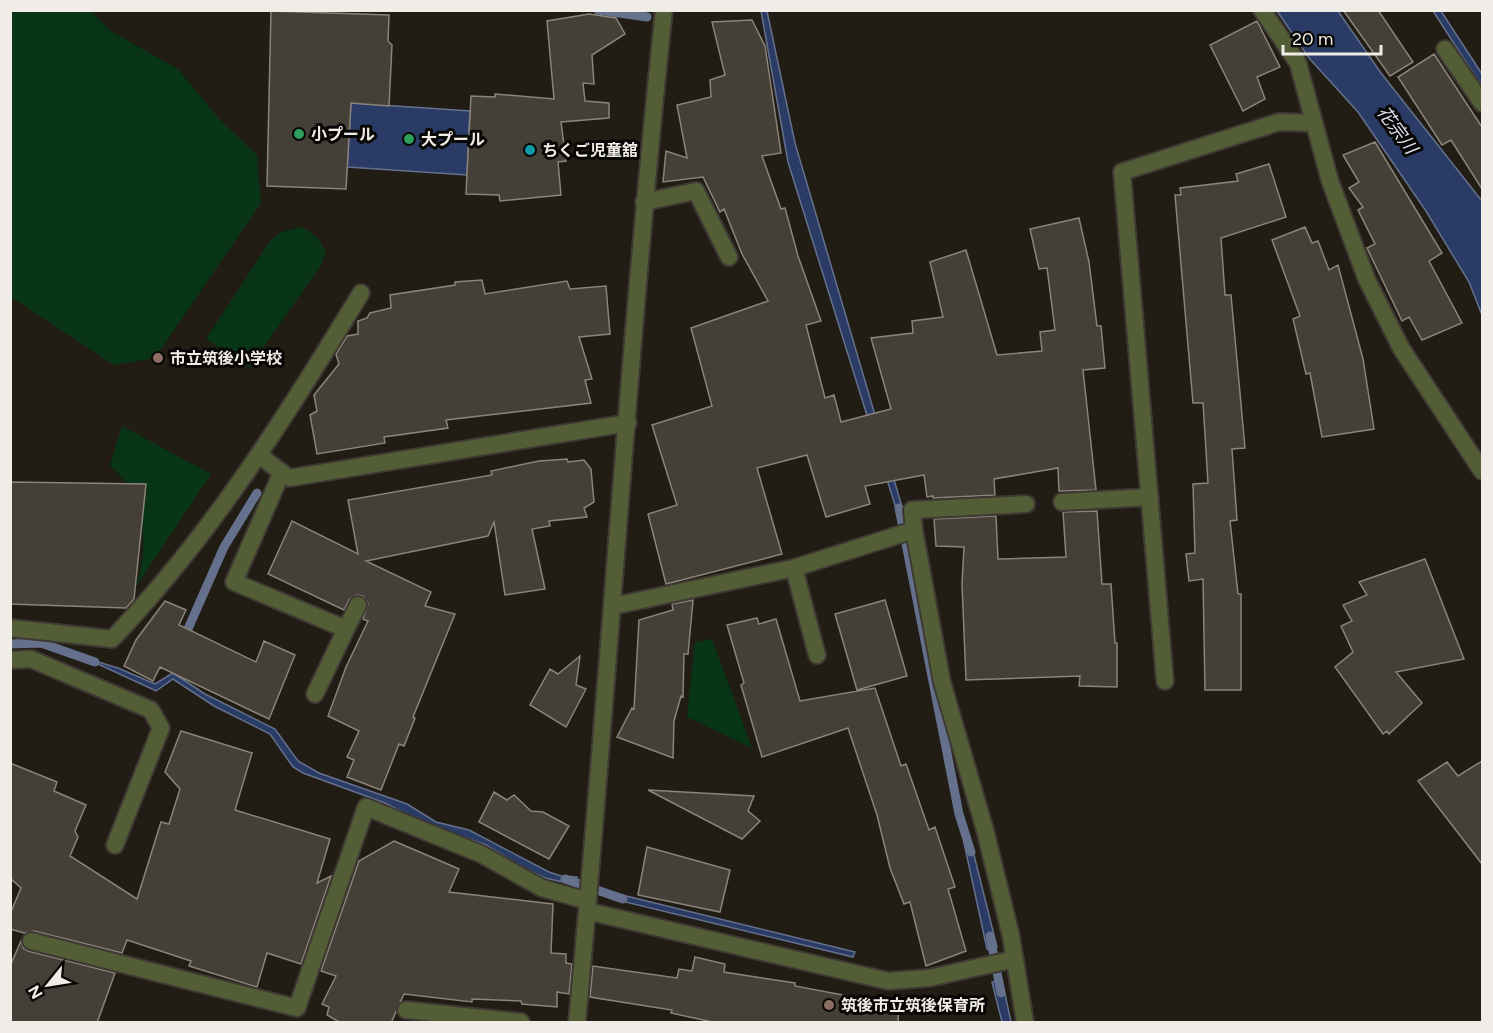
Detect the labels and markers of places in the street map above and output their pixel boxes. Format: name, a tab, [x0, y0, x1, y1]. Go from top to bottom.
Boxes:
place label: 小プール	[311, 125, 375, 144]
marker: 小プール	[292, 127, 306, 141]
place label: 大プール	[421, 130, 485, 149]
marker: 大プール	[402, 132, 416, 146]
place label: ちくご児童舘	[542, 141, 638, 160]
marker: ちくご児童舘	[523, 143, 537, 157]
place label: 市立筑後小学校	[170, 349, 282, 368]
marker: 市立筑後小学校	[151, 351, 165, 365]
place label: 筑後市立筑後保育所	[841, 996, 985, 1015]
marker: 筑後市立筑後保育所	[822, 998, 836, 1012]

